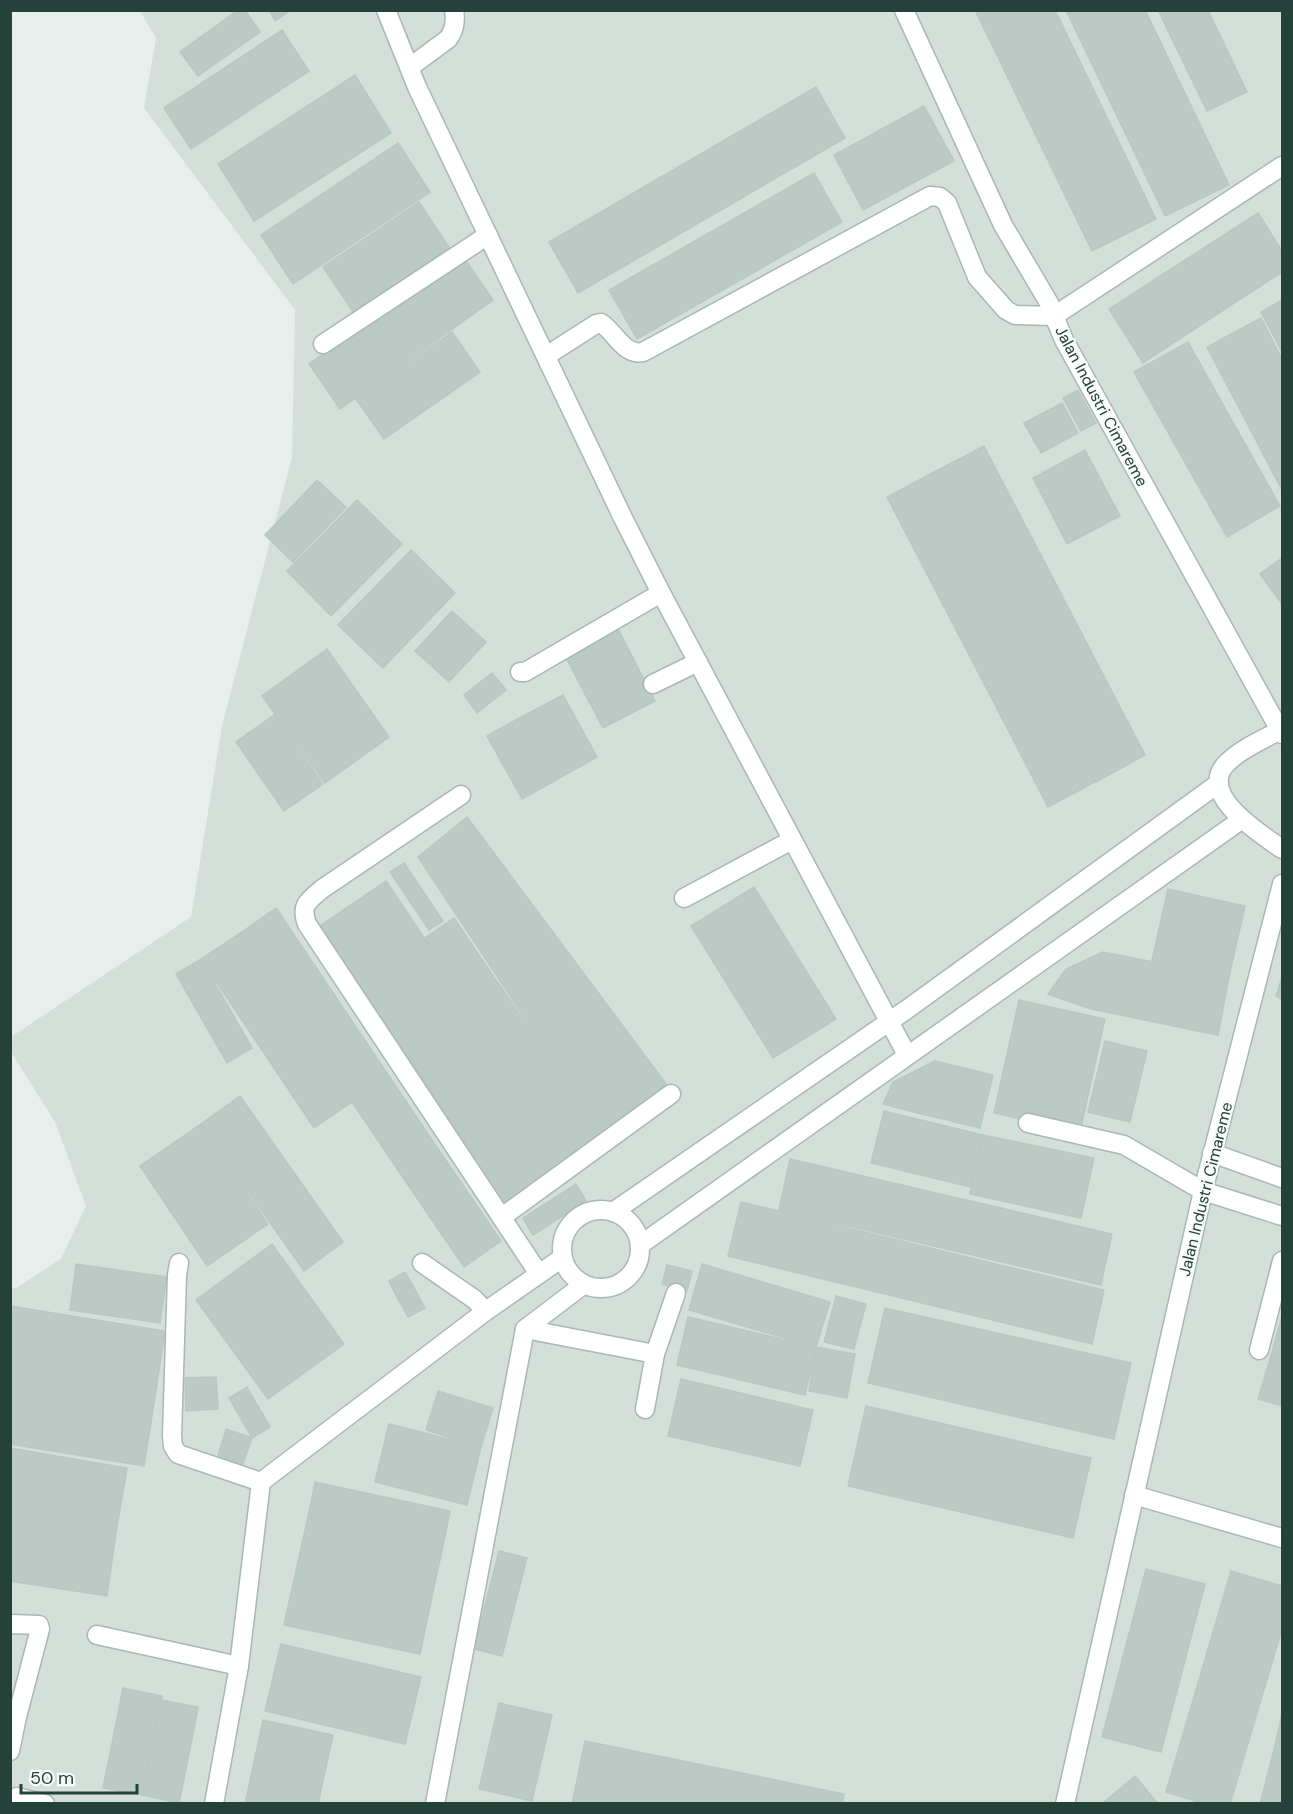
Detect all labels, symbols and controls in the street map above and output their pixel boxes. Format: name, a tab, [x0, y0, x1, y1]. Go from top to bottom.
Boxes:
street label: Jalan Industri Cimareme	[1050, 322, 1153, 490]
street label: Jalan Industri Cimareme	[1174, 1100, 1237, 1278]
scale bar	[21, 1757, 136, 1795]
text: 50 m	[30, 1766, 74, 1790]

